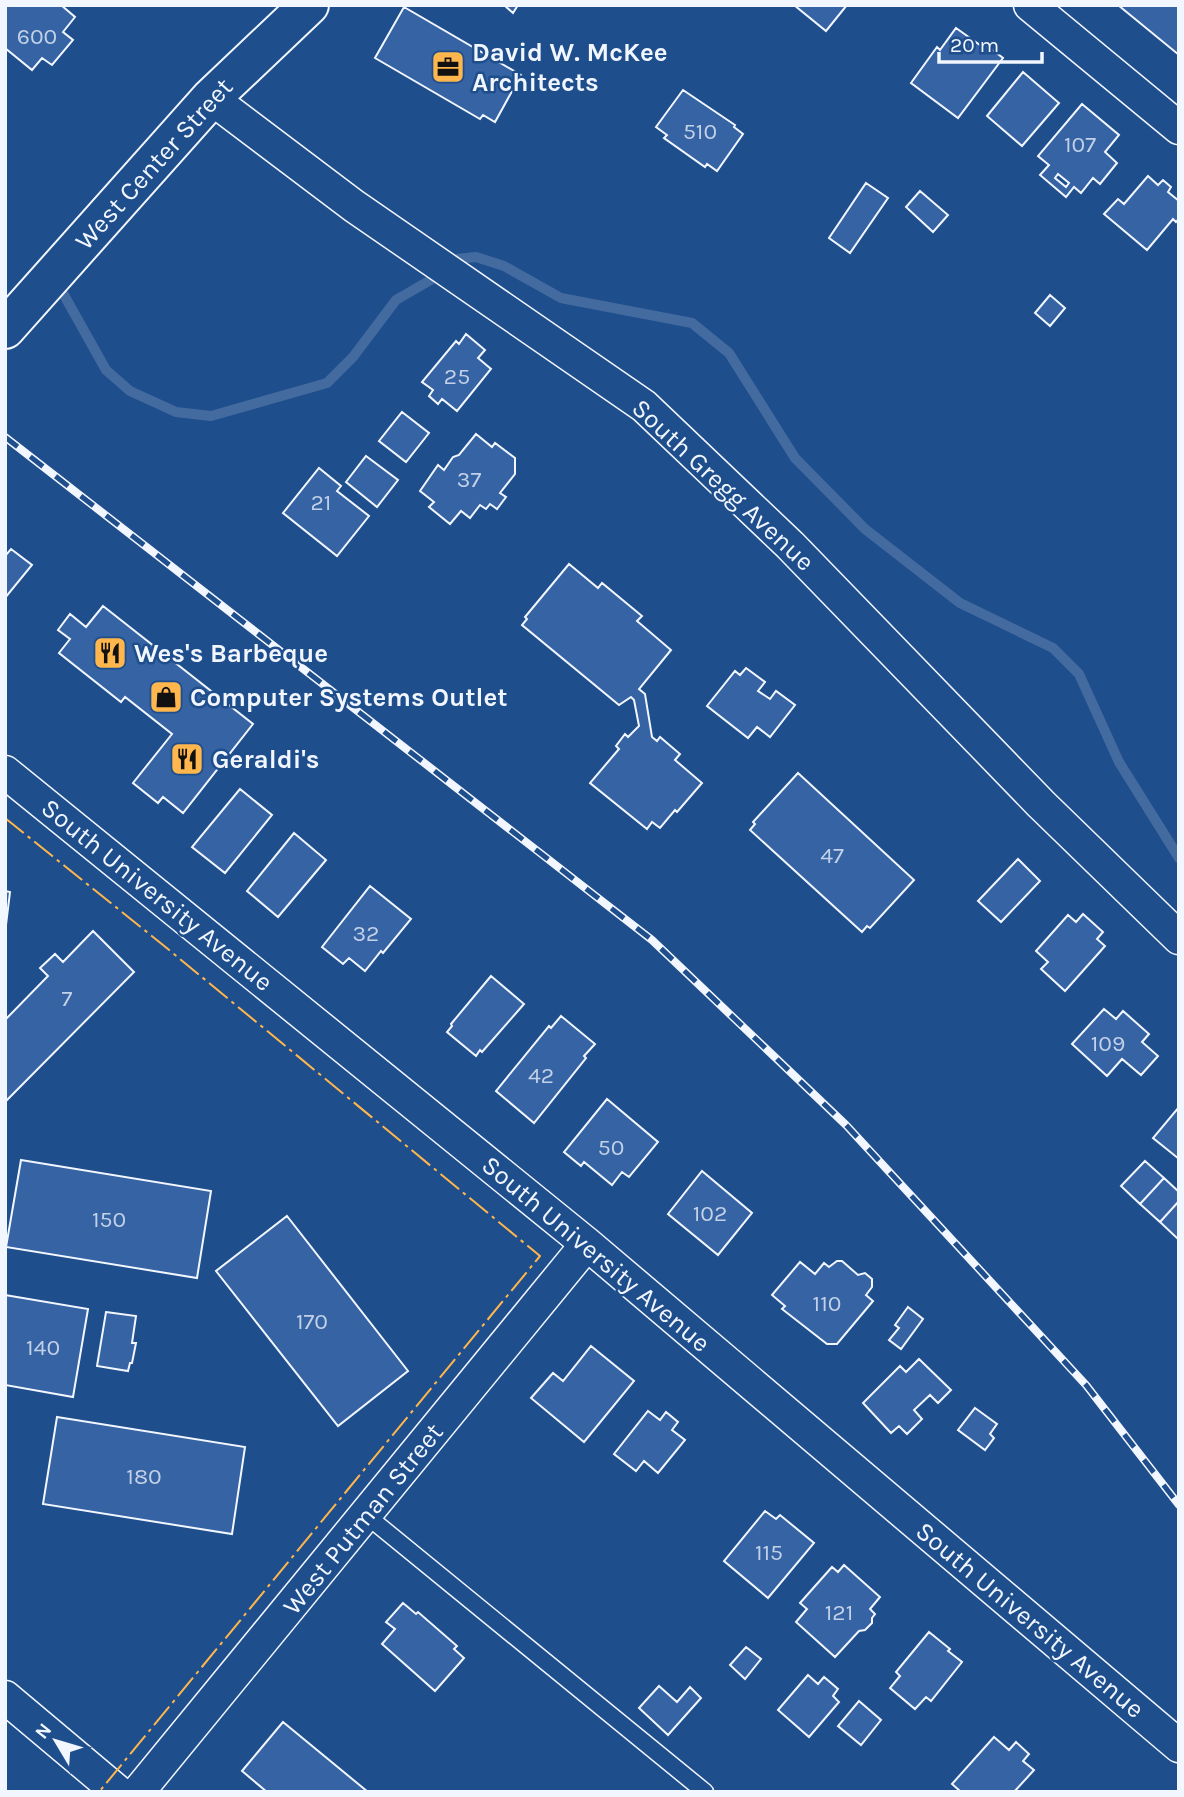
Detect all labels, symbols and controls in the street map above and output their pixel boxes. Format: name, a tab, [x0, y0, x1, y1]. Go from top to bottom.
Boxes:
scale bar	[939, 21, 1042, 65]
house number: 600	[17, 23, 57, 50]
text: 20 m	[950, 33, 999, 57]
place label: David W. McKee Architects	[472, 37, 667, 98]
office icon: David W. McKee Architects	[429, 48, 467, 86]
street label: West Center Street	[69, 72, 239, 256]
house number: 510	[683, 118, 717, 145]
house number: 107	[1064, 131, 1096, 158]
house number: 25	[444, 363, 470, 390]
street label: South Gregg Avenue	[625, 393, 821, 577]
house number: 37	[457, 466, 481, 493]
house number: 21	[311, 489, 331, 516]
restaurant icon: Wes's Barbeque	[91, 634, 129, 672]
place label: Wes's Barbeque	[134, 638, 328, 669]
shop icon: Computer Systems Outlet	[147, 678, 185, 716]
place label: Computer Systems Outlet	[190, 682, 508, 713]
restaurant icon: Geraldi's	[168, 740, 206, 778]
place label: Geraldi's	[212, 744, 320, 775]
street label: South University Avenue	[35, 792, 279, 998]
house number: 47	[820, 842, 844, 869]
house number: 32	[353, 920, 379, 947]
house number: 7	[62, 985, 73, 1012]
house number: 109	[1091, 1030, 1125, 1057]
house number: 42	[528, 1062, 554, 1089]
house number: 50	[598, 1134, 624, 1161]
street label: South University Avenue	[476, 1149, 716, 1359]
house number: 102	[693, 1200, 727, 1227]
house number: 150	[92, 1206, 126, 1233]
house number: 110	[813, 1290, 841, 1317]
house number: 170	[296, 1308, 328, 1335]
house number: 140	[26, 1334, 60, 1361]
street label: West Putman Street	[276, 1417, 450, 1621]
house number: 180	[126, 1463, 162, 1490]
street label: South University Avenue	[910, 1515, 1150, 1725]
house number: 115	[755, 1539, 783, 1566]
house number: 121	[825, 1599, 853, 1626]
north arrow	[21, 1706, 91, 1776]
text: N	[31, 1719, 56, 1743]

